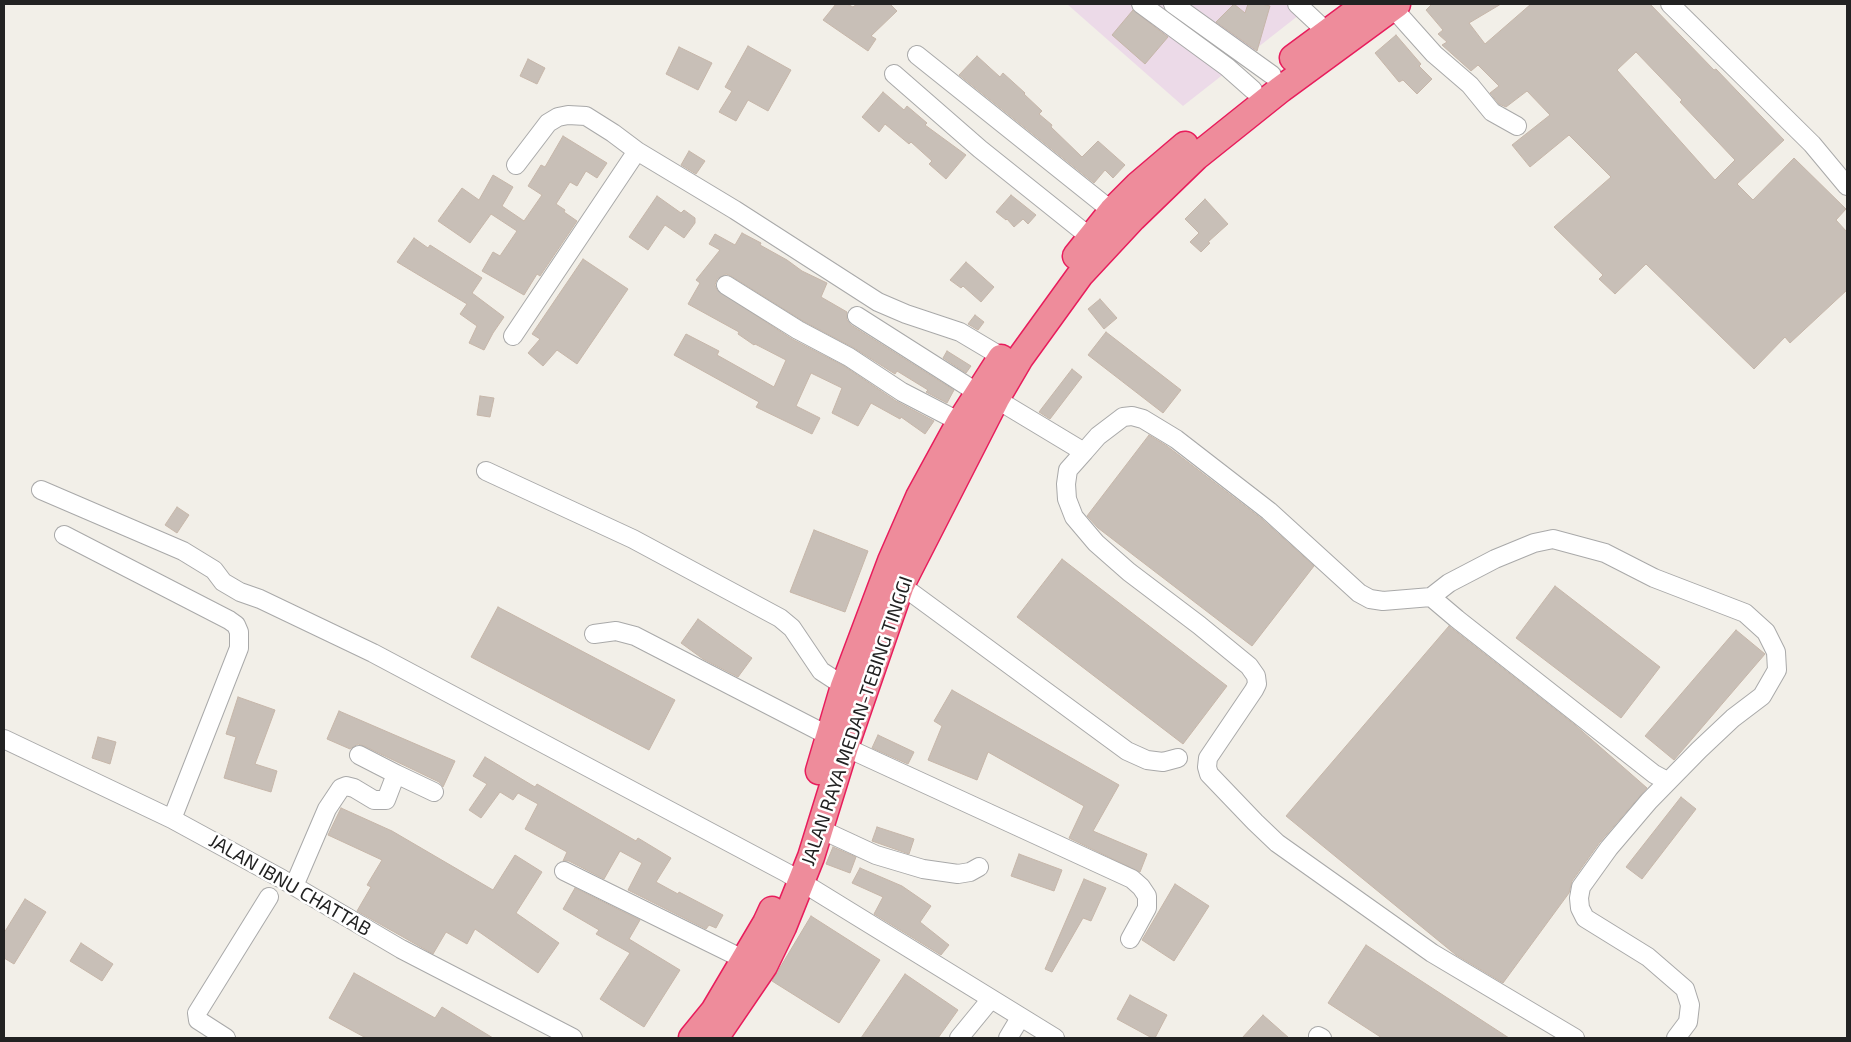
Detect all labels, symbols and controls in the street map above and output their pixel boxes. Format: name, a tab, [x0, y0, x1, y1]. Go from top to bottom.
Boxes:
street label: JALAN RAYA MEDAN-TEBING TINGGI	[797, 573, 917, 869]
street label: JALAN IBNU CHATTAB	[205, 829, 375, 941]

